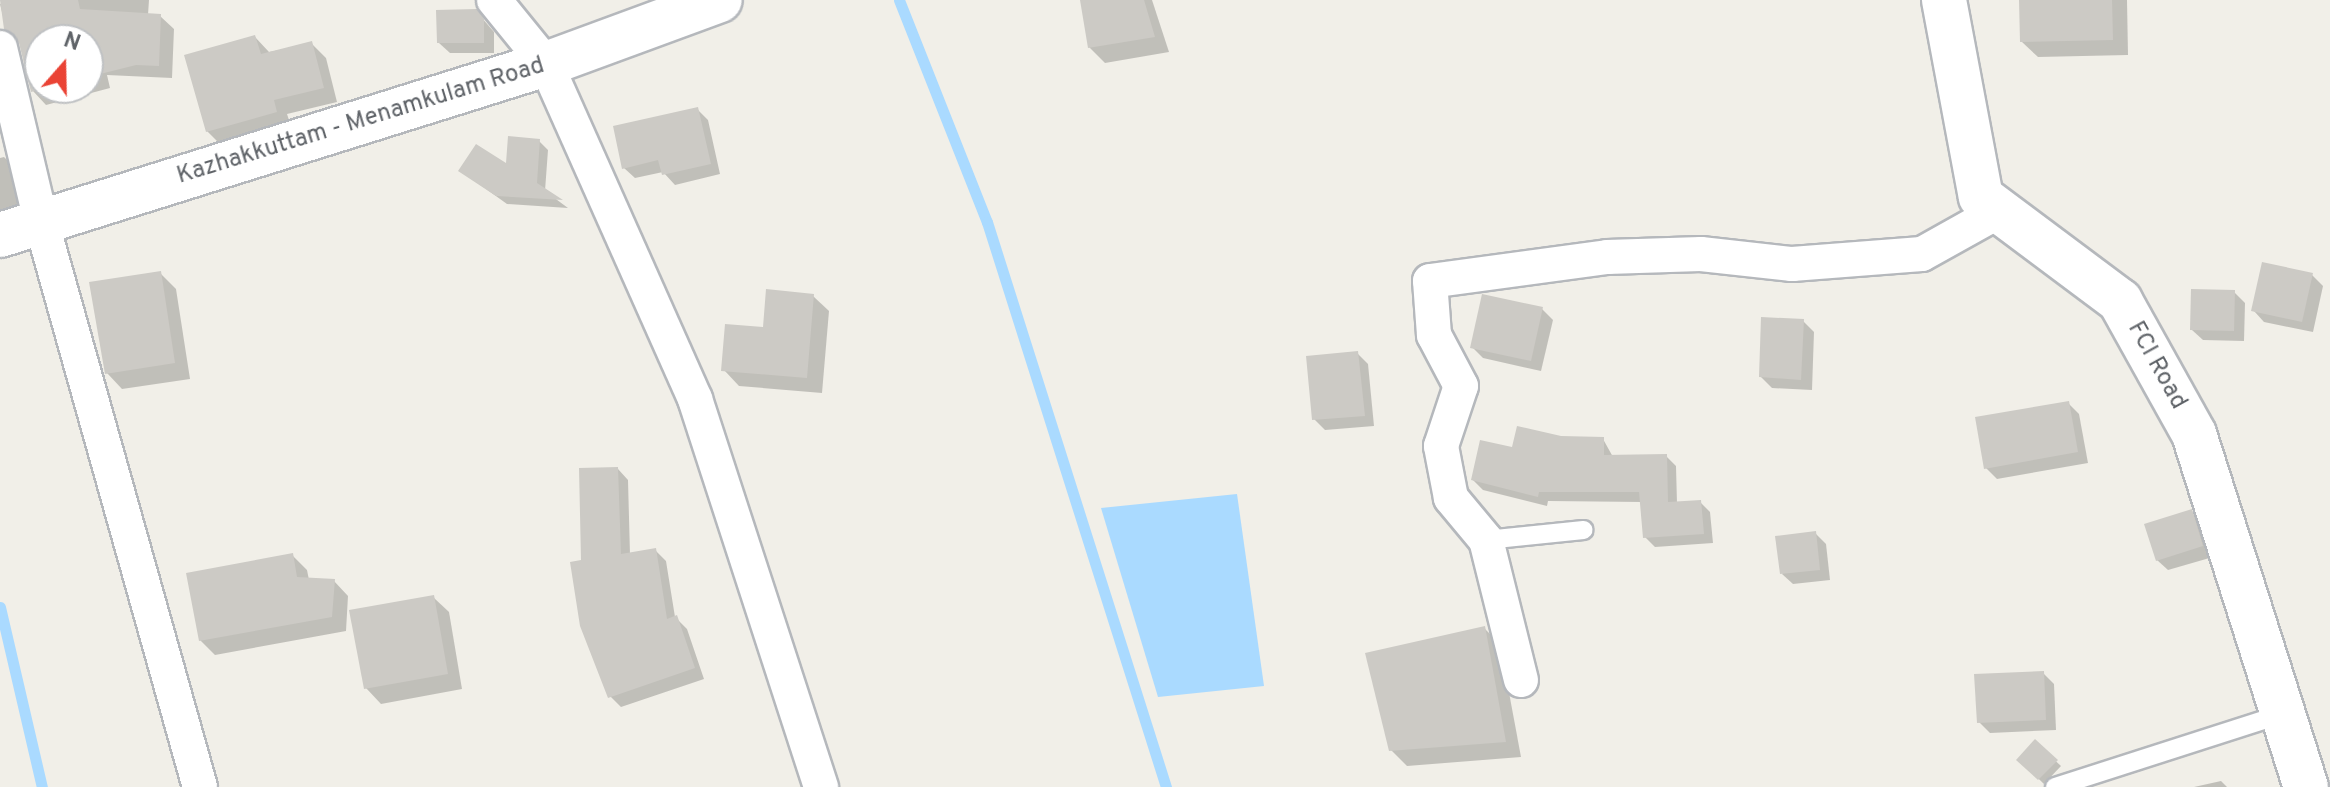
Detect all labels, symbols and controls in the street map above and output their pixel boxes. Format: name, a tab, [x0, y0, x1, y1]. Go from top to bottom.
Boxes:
north arrow	[24, 24, 104, 104]
text: N	[60, 27, 84, 58]
street label: Kazhakkuttam - Menamkulam Road	[174, 52, 548, 192]
street label: FCI Road	[2120, 317, 2192, 415]

